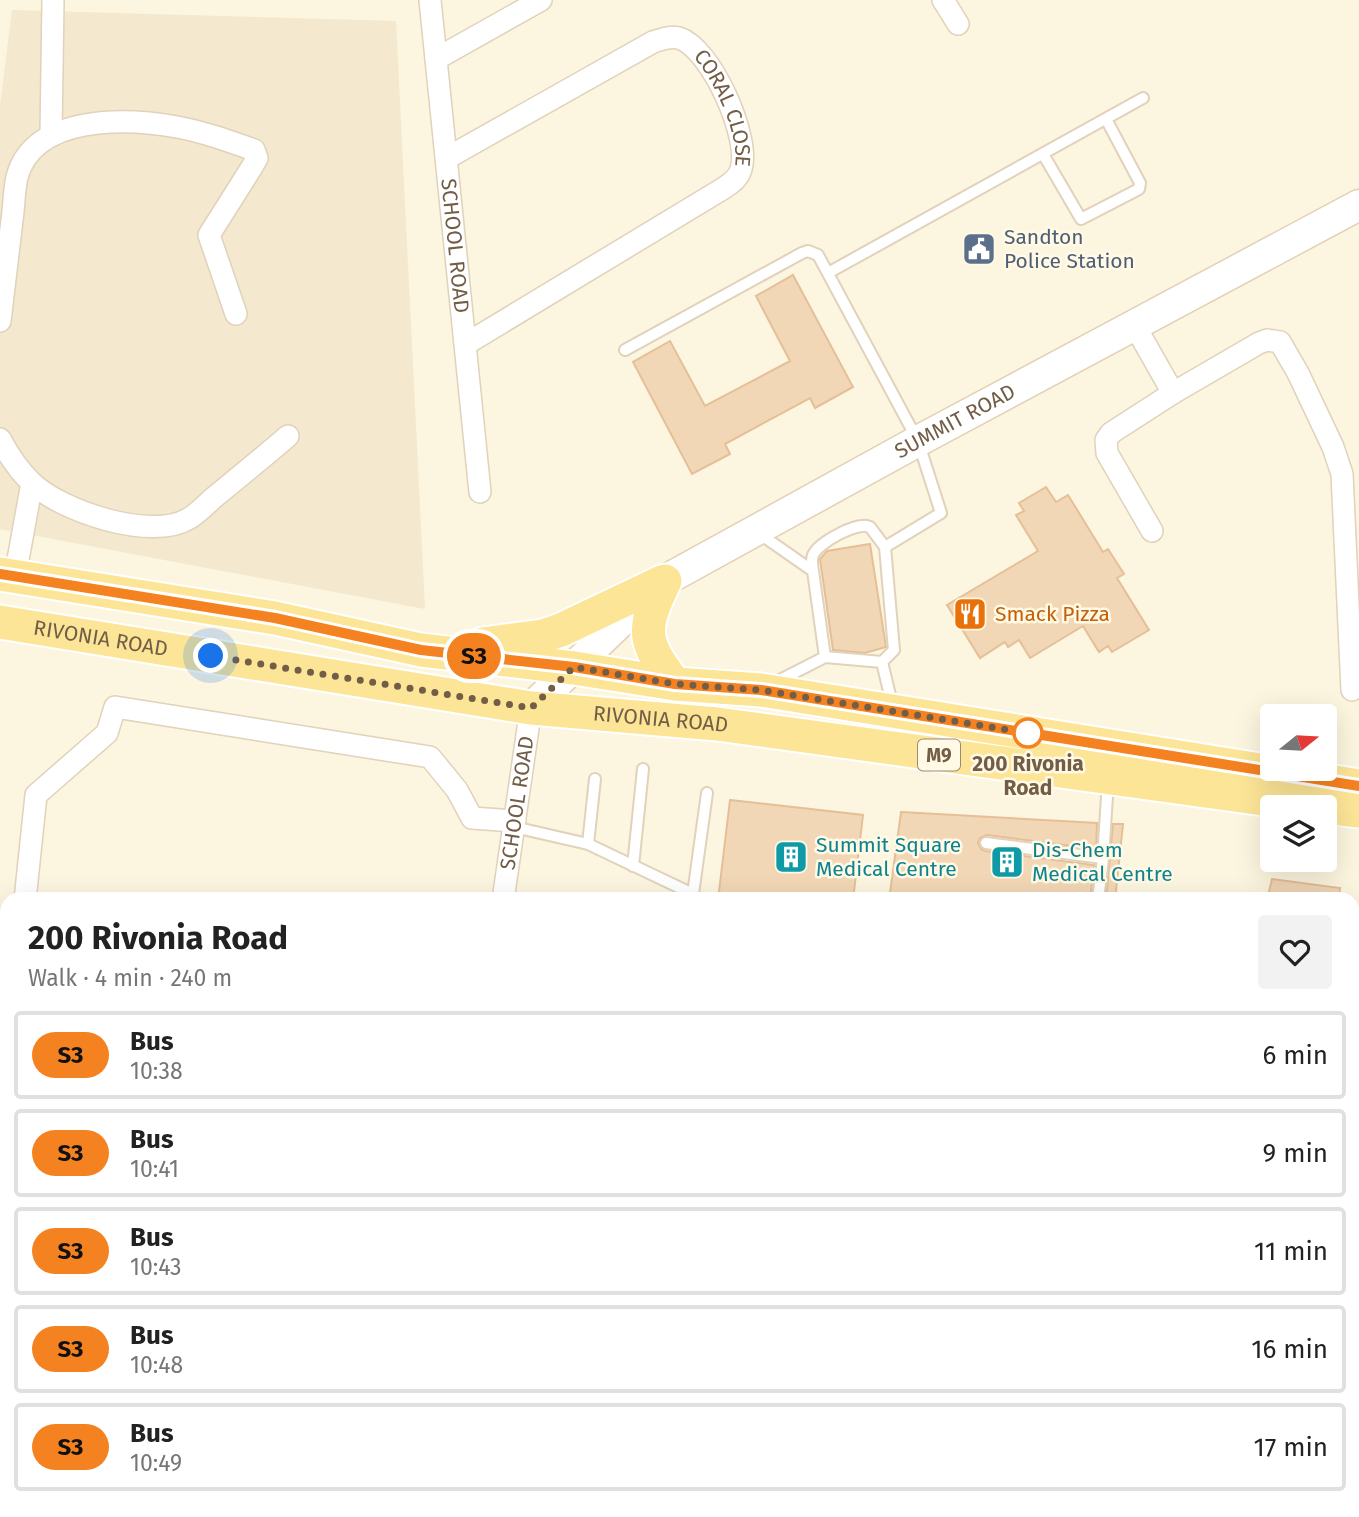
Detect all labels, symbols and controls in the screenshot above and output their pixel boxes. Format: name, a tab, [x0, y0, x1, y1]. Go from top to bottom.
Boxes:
street label: CORAL CLOSE	[688, 44, 756, 168]
street label: SCHOOL ROAD	[435, 177, 475, 314]
place label: Sandton Police Station	[1004, 224, 1135, 274]
public building icon: Sandton Police Station	[960, 230, 998, 268]
street label: SUMMIT ROAD	[890, 378, 1020, 464]
restaurant icon: Smack Pizza	[951, 595, 989, 633]
place label: Smack Pizza	[995, 601, 1110, 627]
street label: RIVONIA ROAD	[32, 615, 170, 662]
line badge: S3	[442, 633, 505, 679]
your location	[193, 638, 228, 673]
text: S3	[461, 642, 487, 670]
street label: RIVONIA ROAD	[592, 700, 730, 738]
north arrow	[1260, 704, 1337, 780]
map controls	[1260, 704, 1337, 872]
marker: 200 Rivonia Road	[1013, 718, 1043, 748]
street label: SCHOOL ROAD	[495, 734, 540, 872]
road number: M9	[918, 740, 960, 770]
place label: 200 Rivonia Road	[972, 751, 1084, 801]
button: layers	[1260, 795, 1337, 872]
place label: Summit Square Medical Centre	[816, 832, 961, 882]
place label: Dis-Chem Medical Centre	[1032, 837, 1173, 887]
building icon: Summit Square Medical Centre	[772, 838, 810, 876]
building icon: Dis-Chem Medical Centre	[988, 843, 1026, 881]
button: heart	[1258, 915, 1332, 989]
text: 200 Rivonia Road	[28, 918, 288, 958]
text: Walk · 4 min · 240 m	[28, 964, 232, 992]
text: Bus	[130, 1026, 173, 1057]
text: 6 min	[1262, 1040, 1328, 1071]
text: S3	[57, 1041, 84, 1069]
text: 10:38	[130, 1057, 183, 1085]
text: Bus	[130, 1124, 173, 1155]
text: 9 min	[1263, 1138, 1328, 1169]
text: S3	[57, 1139, 84, 1167]
text: 10:41	[130, 1155, 179, 1183]
text: Bus	[130, 1222, 173, 1253]
text: 11 min	[1254, 1236, 1328, 1267]
text: S3	[57, 1237, 84, 1265]
text: 10:43	[130, 1253, 182, 1281]
text: Bus	[130, 1320, 173, 1351]
text: 16 min	[1251, 1334, 1328, 1365]
text: S3	[57, 1335, 84, 1363]
text: 10:48	[130, 1351, 183, 1379]
text: Bus	[130, 1418, 173, 1449]
text: 17 min	[1253, 1432, 1328, 1463]
text: S3	[57, 1433, 84, 1461]
text: 10:49	[130, 1449, 182, 1477]

